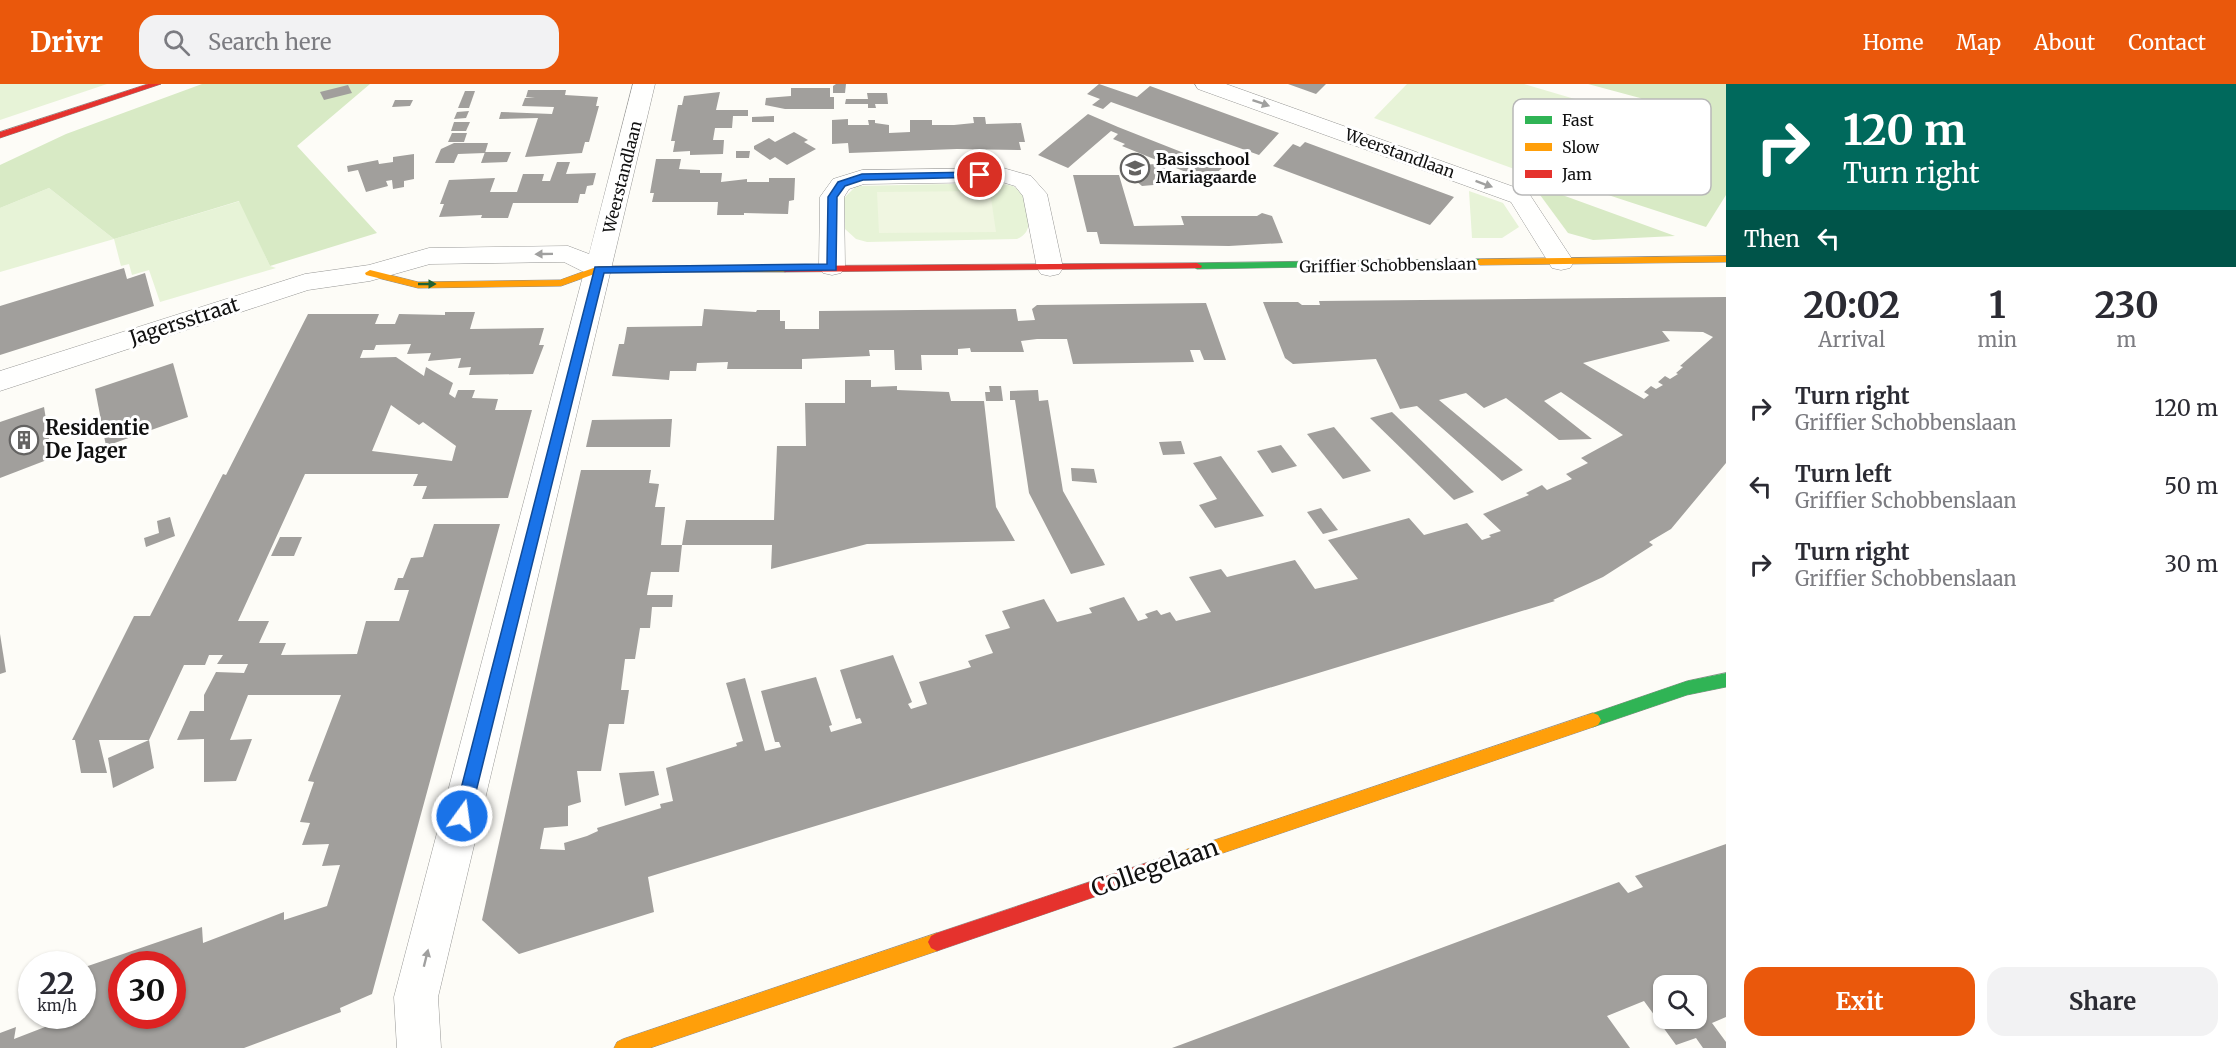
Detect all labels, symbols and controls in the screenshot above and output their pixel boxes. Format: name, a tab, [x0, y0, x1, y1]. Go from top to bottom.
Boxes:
search box	[139, 15, 559, 69]
text: Drivr	[30, 24, 103, 60]
icon: search	[160, 26, 193, 59]
text: Search here	[208, 28, 331, 56]
text: Home	[1863, 29, 1923, 56]
text: Map	[1956, 29, 2001, 56]
text: About	[2034, 29, 2095, 56]
text: Contact	[2128, 29, 2206, 56]
one-way arrow	[1252, 99, 1270, 109]
legend	[1513, 99, 1711, 195]
text: 120 m	[1843, 104, 1966, 156]
icon: right	[1744, 108, 1822, 186]
text: Fast	[1562, 110, 1595, 130]
street label: Weerstandlaan	[598, 118, 646, 236]
street label: Weerstandlaan	[1341, 124, 1458, 182]
text: Slow	[1562, 137, 1600, 157]
pin	[954, 149, 1005, 200]
place label: Basisschool Mariagaarde	[1156, 149, 1257, 187]
school or university icon: Basisschool Mariagaarde	[1119, 152, 1151, 184]
text: Turn right	[1843, 156, 1980, 190]
icon: arrive	[963, 158, 996, 191]
text: Jam	[1561, 164, 1592, 184]
one-way arrow	[1475, 179, 1493, 189]
icon: left	[1812, 222, 1845, 255]
text: Then	[1744, 225, 1800, 253]
one-way arrow	[535, 250, 554, 259]
street label: Griffier Schobbenslaan	[1299, 253, 1477, 277]
one-way arrow	[418, 280, 437, 289]
text: 20:02	[1803, 283, 1900, 328]
text: 1	[1989, 283, 2006, 328]
text: 230	[2094, 283, 2159, 328]
street label: Jagersstraat	[125, 291, 242, 350]
text: Arrival	[1818, 327, 1885, 352]
text: min	[1978, 327, 2017, 352]
text: m	[2117, 327, 2136, 352]
text: Turn right	[1795, 382, 1909, 410]
icon: right	[1744, 392, 1777, 425]
text: 120 m	[2154, 394, 2218, 422]
text: Griffier Schobbenslaan	[1795, 410, 2017, 435]
place label: Residentie De Jager	[45, 415, 149, 463]
building icon: Residentie De Jager	[8, 424, 40, 456]
text: Turn left	[1795, 460, 1892, 488]
icon: left	[1744, 470, 1777, 503]
text: 50 m	[2164, 472, 2218, 500]
text: Griffier Schobbenslaan	[1795, 488, 2017, 513]
text: Turn right	[1795, 538, 1909, 566]
icon: right	[1744, 548, 1777, 581]
text: 30 m	[2164, 550, 2218, 578]
text: Griffier Schobbenslaan	[1795, 566, 2017, 591]
position arrow	[430, 784, 494, 848]
street label: Collegelaan	[1087, 831, 1223, 904]
one-way arrow	[422, 949, 432, 968]
speed limit sign: 30	[108, 951, 186, 1029]
text: 22	[40, 964, 74, 1002]
button: Exit	[1744, 967, 1975, 1036]
button: Share	[1987, 967, 2218, 1036]
map controls	[1653, 975, 1707, 1029]
button: search	[1653, 975, 1707, 1029]
text: km/h	[37, 996, 77, 1015]

